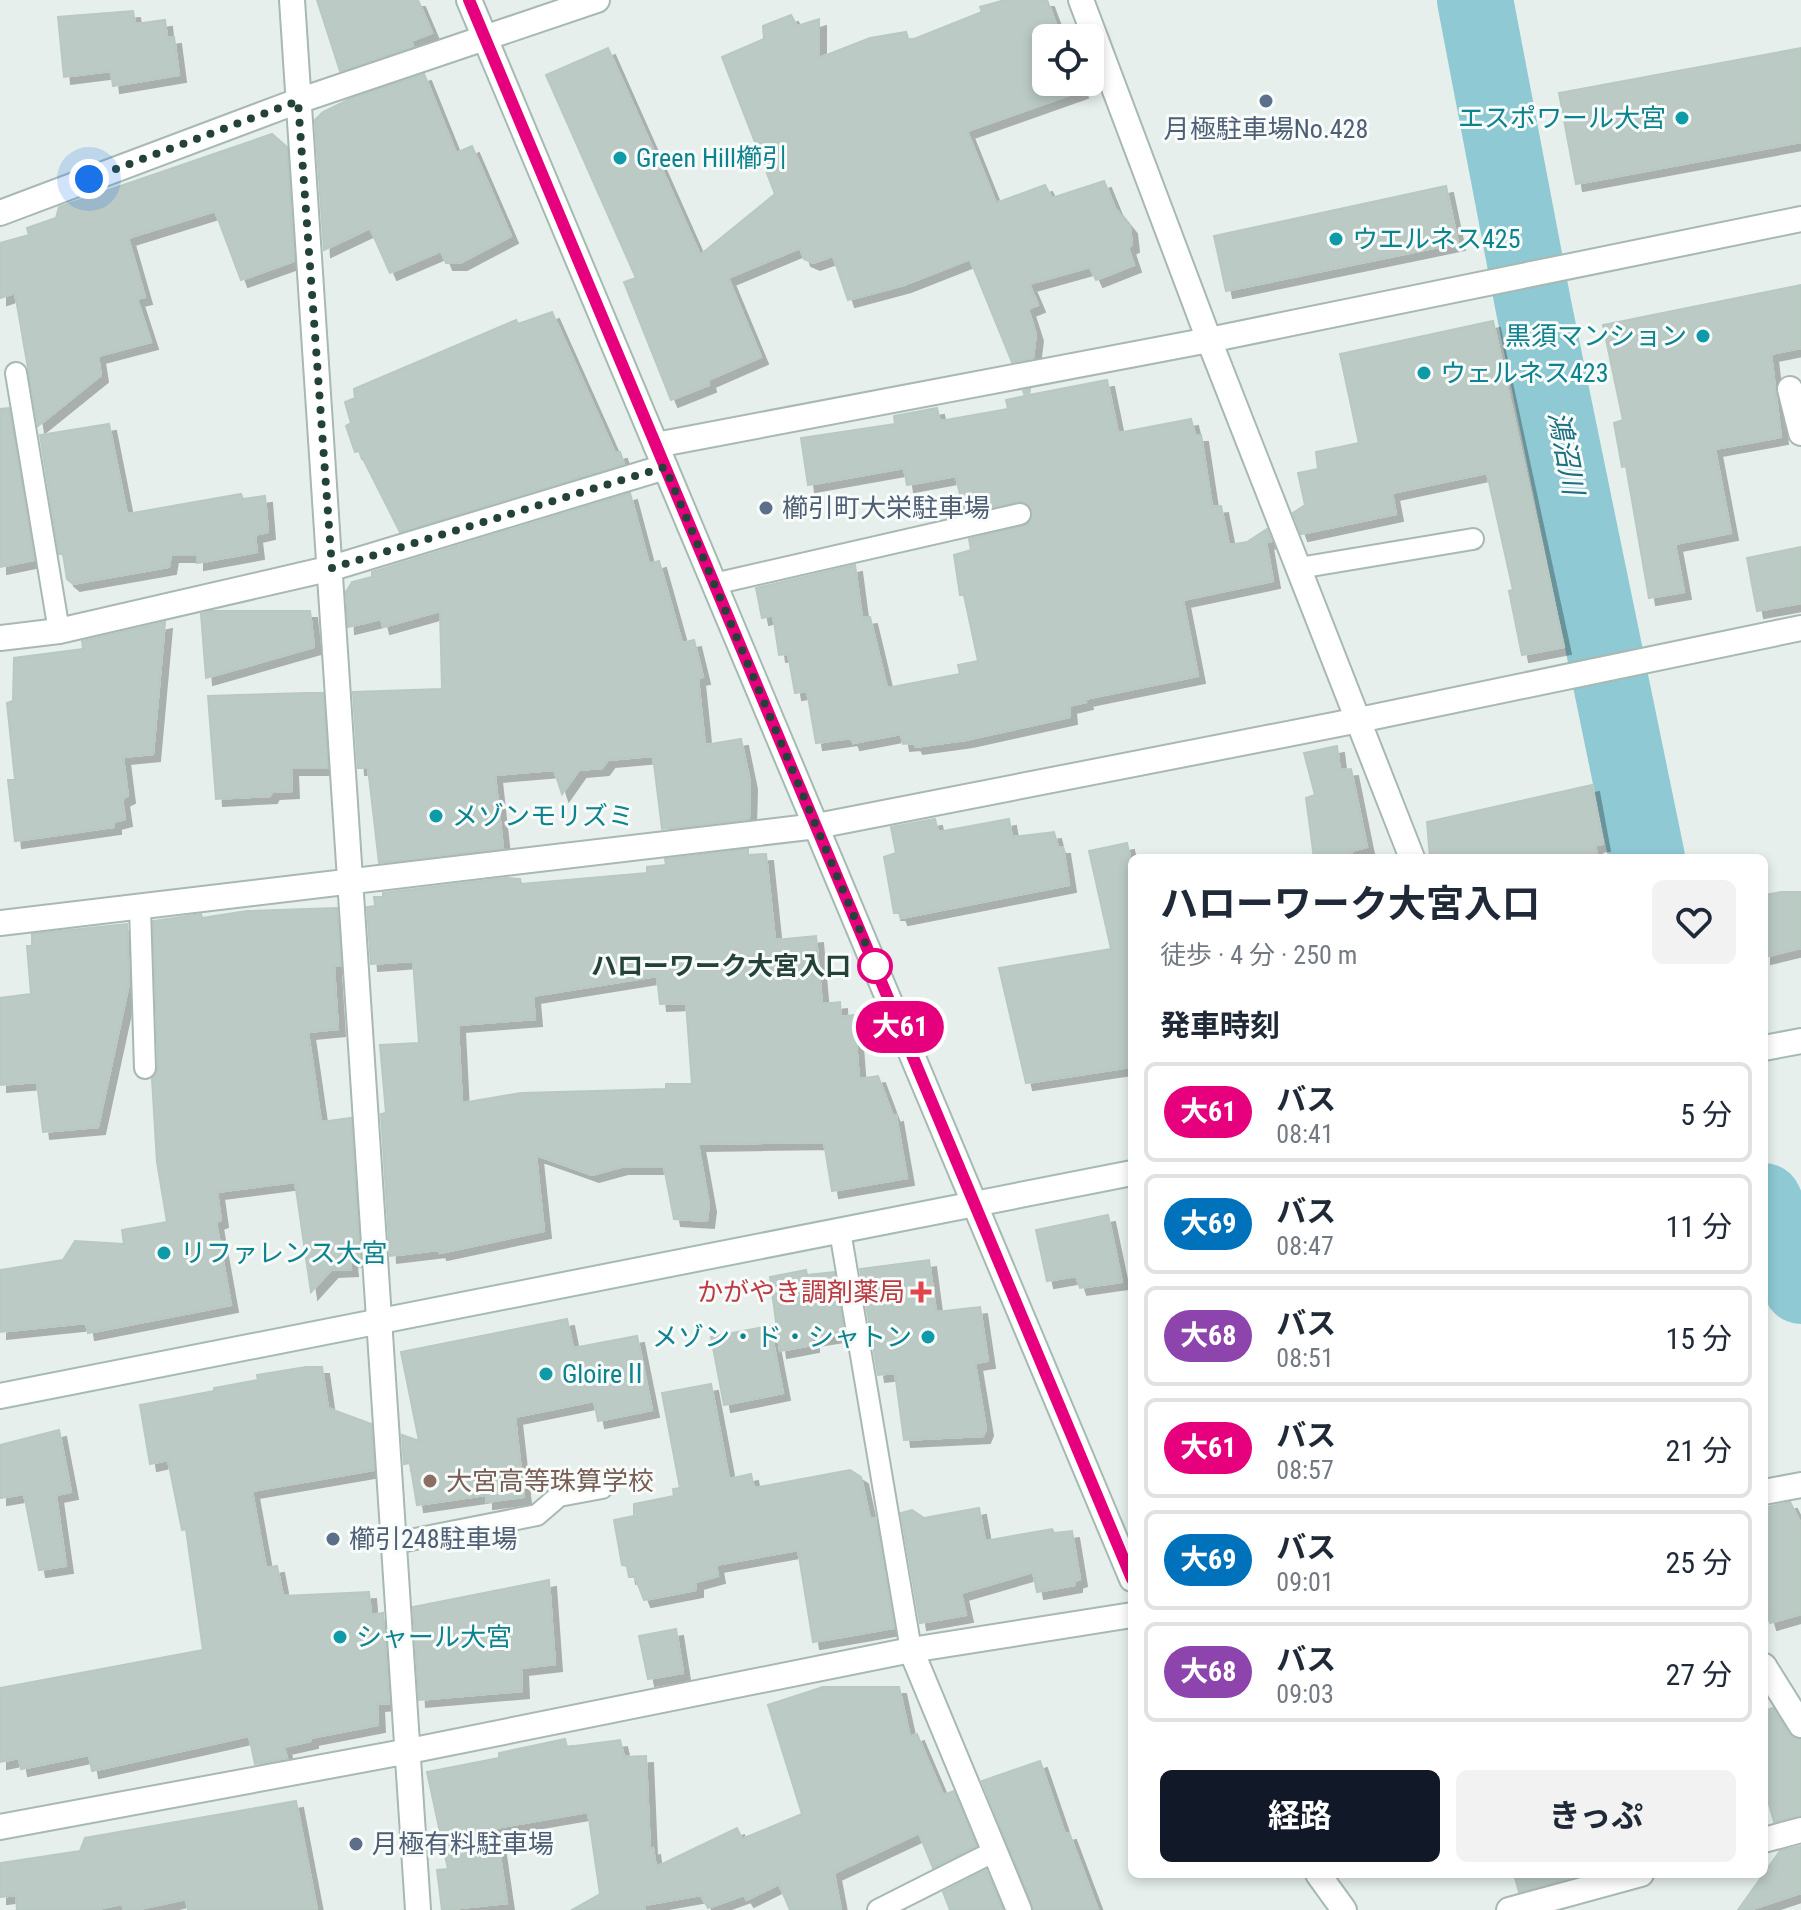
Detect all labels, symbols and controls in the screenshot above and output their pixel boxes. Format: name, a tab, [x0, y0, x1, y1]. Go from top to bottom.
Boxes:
map controls	[1032, 24, 1104, 96]
button: locate	[1032, 24, 1104, 96]
marker: 月極駐車場No.428	[1257, 92, 1275, 110]
place label: エスポワール大宮	[1458, 103, 1666, 133]
marker: エスポワール大宮	[1673, 109, 1691, 127]
place label: 月極駐車場No.428	[1164, 114, 1368, 144]
place label: Green Hill櫛引	[636, 143, 788, 173]
marker: Green Hill櫛引	[611, 149, 629, 167]
your location	[69, 159, 109, 199]
place label: ウエルネス425	[1352, 224, 1521, 254]
marker: ウエルネス425	[1327, 230, 1345, 248]
place label: 黒須マンション	[1505, 321, 1687, 351]
marker: 黒須マンション	[1694, 327, 1712, 345]
place label: ウェルネス423	[1440, 358, 1609, 388]
marker: ウェルネス423	[1415, 364, 1433, 382]
water label: 鴻沼川	[1542, 409, 1591, 500]
place label: 櫛引町大栄駐車場	[782, 493, 990, 523]
marker: 櫛引町大栄駐車場	[757, 499, 775, 517]
place label: メゾンモリズミ	[452, 801, 634, 831]
marker: メゾンモリズミ	[427, 807, 445, 825]
button: heart	[1652, 880, 1736, 964]
text: ハローワーク大宮入口	[1160, 882, 1540, 926]
text: 徒歩 · 4 分 · 250 m	[1160, 940, 1357, 970]
marker: ハローワーク大宮入口	[858, 949, 892, 983]
place label: ハローワーク大宮入口	[591, 951, 851, 981]
line badge: 大61	[854, 1001, 946, 1053]
text: 発車時刻	[1160, 1008, 1280, 1043]
text: 大61	[872, 1010, 928, 1043]
text: バス	[1276, 1082, 1336, 1117]
text: 大61	[1180, 1095, 1236, 1128]
text: 5 分	[1680, 1097, 1732, 1132]
text: 08:41	[1276, 1119, 1334, 1149]
text: バス	[1276, 1194, 1336, 1229]
text: 大69	[1180, 1207, 1236, 1240]
text: 11 分	[1665, 1209, 1732, 1244]
text: 08:47	[1276, 1231, 1334, 1261]
place label: リファレンス大宮	[180, 1238, 387, 1268]
marker: リファレンス大宮	[155, 1244, 173, 1262]
place label: かがやき調剤薬局	[697, 1277, 905, 1307]
marker: かがやき調剤薬局	[912, 1283, 930, 1301]
text: バス	[1276, 1306, 1336, 1341]
text: 大68	[1180, 1319, 1236, 1352]
text: 15 分	[1665, 1321, 1732, 1356]
place label: メゾン・ド・シャトン	[652, 1322, 912, 1352]
marker: メゾン・ド・シャトン	[919, 1328, 937, 1346]
text: 08:51	[1276, 1343, 1334, 1373]
place label: GloireⅡ	[562, 1359, 648, 1389]
marker: GloireⅡ	[537, 1365, 555, 1383]
text: バス	[1276, 1418, 1336, 1453]
text: 大61	[1180, 1431, 1236, 1464]
text: 21 分	[1665, 1433, 1732, 1468]
text: 08:57	[1276, 1455, 1334, 1485]
place label: 大宮高等珠算学校	[446, 1466, 654, 1496]
marker: 大宮高等珠算学校	[421, 1472, 439, 1490]
place label: 櫛引248駐車場	[349, 1524, 518, 1554]
marker: 櫛引248駐車場	[324, 1530, 342, 1548]
text: バス	[1276, 1530, 1336, 1565]
text: 大69	[1180, 1543, 1236, 1576]
text: 25 分	[1665, 1545, 1732, 1580]
text: 09:01	[1276, 1567, 1334, 1597]
place label: シャール大宮	[356, 1622, 512, 1652]
marker: シャール大宮	[331, 1628, 349, 1646]
text: バス	[1276, 1642, 1336, 1677]
text: 大68	[1180, 1655, 1236, 1688]
text: 27 分	[1665, 1657, 1732, 1692]
text: 09:03	[1276, 1679, 1334, 1709]
button: 経路	[1160, 1770, 1440, 1862]
button: きっぷ	[1456, 1770, 1736, 1862]
place label: 月極有料駐車場	[372, 1829, 554, 1859]
marker: 月極有料駐車場	[347, 1835, 365, 1853]

